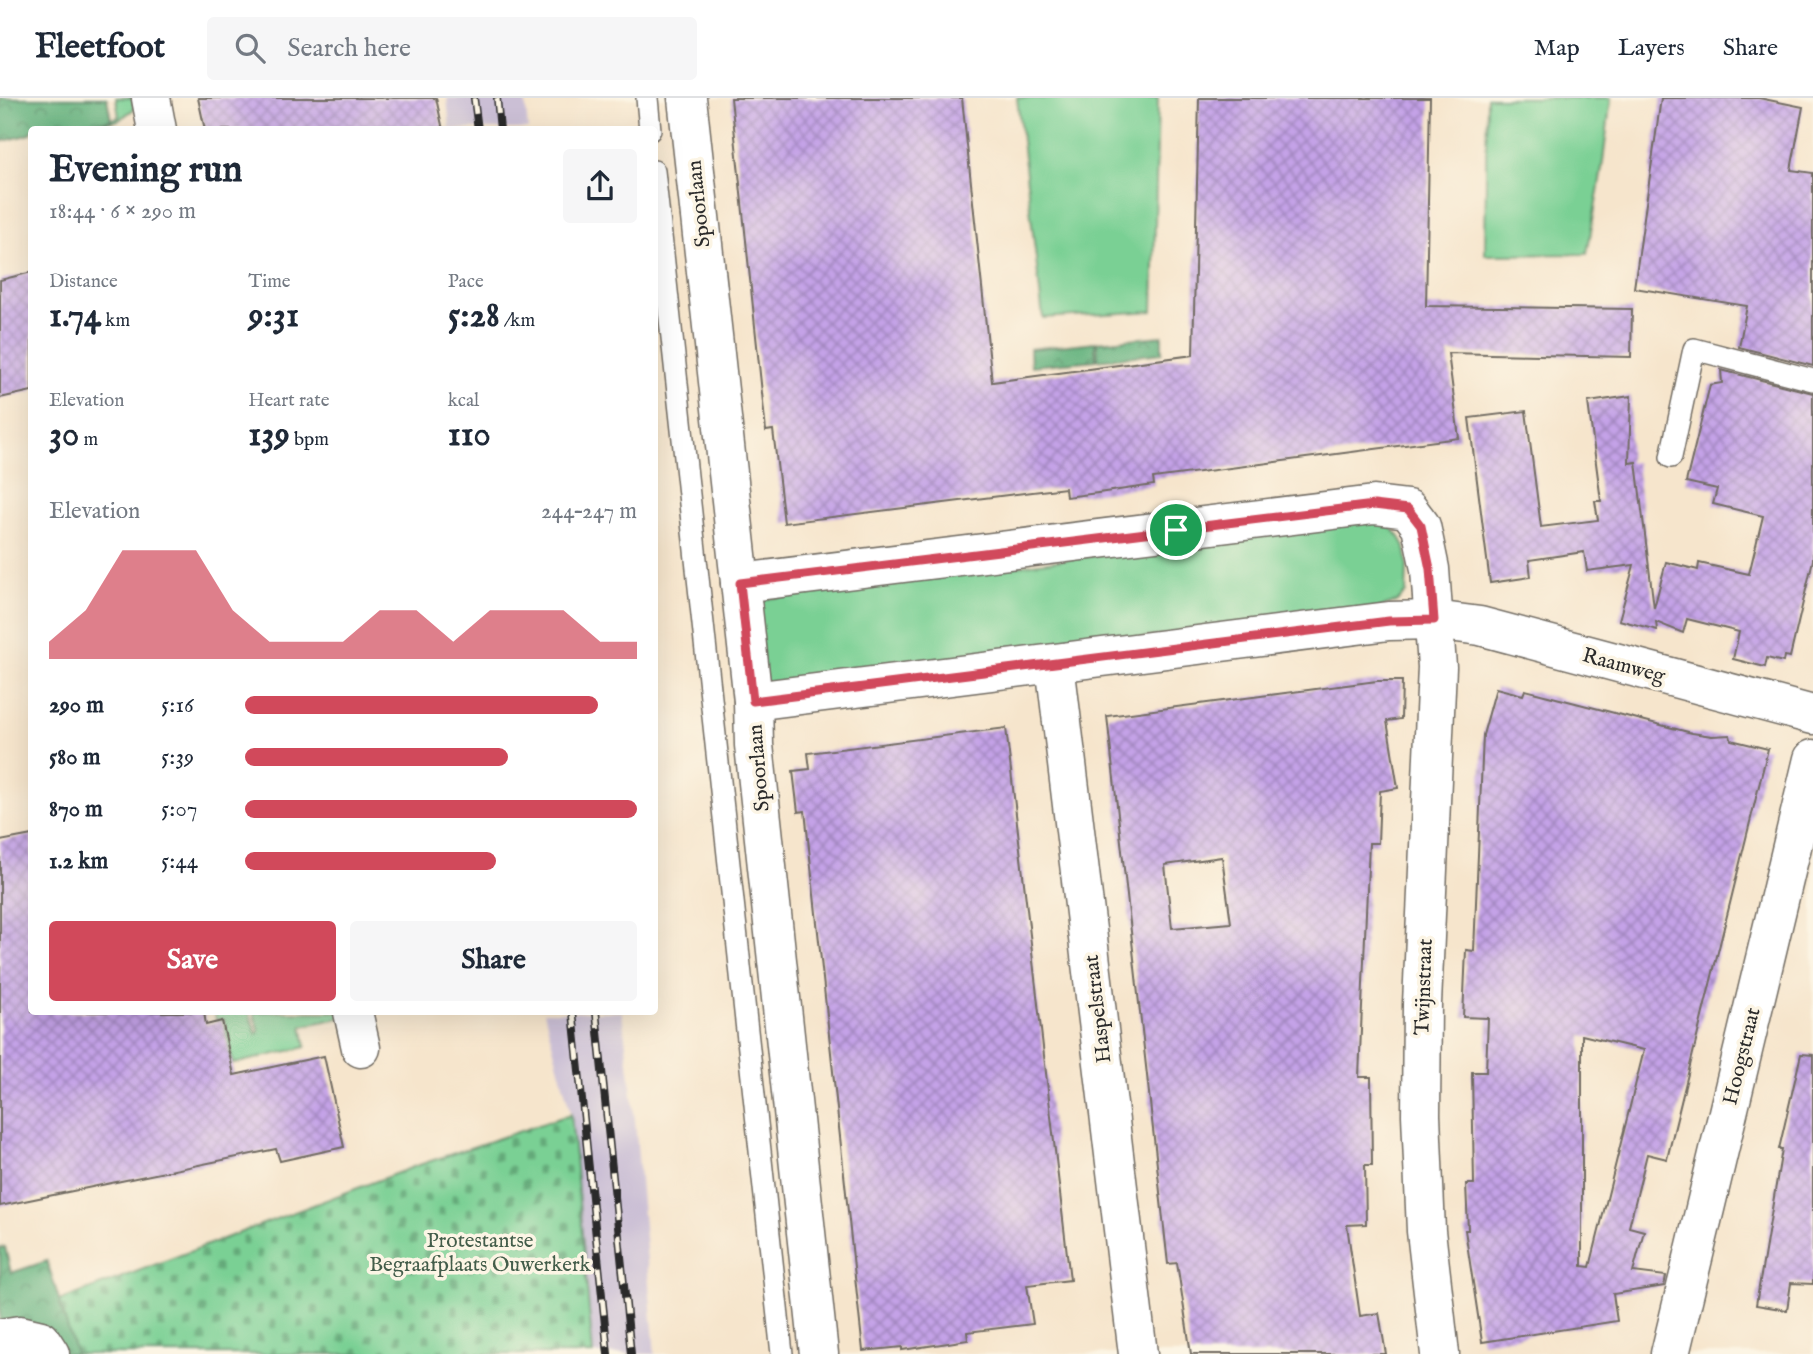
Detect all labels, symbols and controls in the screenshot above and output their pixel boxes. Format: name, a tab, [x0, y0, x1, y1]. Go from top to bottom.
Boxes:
search box	[207, 17, 697, 80]
text: Fleetfoot	[35, 27, 165, 69]
icon: search	[231, 29, 269, 67]
text: Search here	[287, 32, 411, 65]
text: Map	[1534, 33, 1580, 64]
text: Layers	[1618, 33, 1685, 64]
text: Share	[1723, 33, 1778, 64]
text: Evening run	[49, 147, 243, 195]
button: share	[563, 149, 637, 223]
street label: Spoorlaan	[681, 159, 717, 249]
text: 18:44 · 6 × 290 m	[49, 197, 196, 226]
text: Distance	[49, 270, 118, 294]
text: Time	[248, 270, 291, 294]
text: Pace	[448, 270, 484, 294]
text: 1.74	[49, 294, 101, 339]
text: 9:31	[248, 294, 299, 339]
text: 5:28	[448, 294, 500, 339]
text: km	[101, 309, 130, 333]
text: /km	[500, 309, 535, 333]
text: Elevation	[49, 389, 124, 413]
text: Heart rate	[248, 389, 329, 413]
text: kcal	[448, 389, 479, 413]
text: 30	[49, 413, 79, 458]
text: 139	[248, 413, 290, 458]
text: 110	[448, 413, 491, 458]
text: m	[79, 428, 98, 452]
text: bpm	[290, 428, 329, 452]
text: Elevation	[49, 497, 140, 526]
text: 244–247 m	[541, 497, 637, 526]
pin	[1146, 500, 1206, 560]
icon: arrive	[1157, 511, 1195, 549]
street label: Raamweg	[1579, 642, 1669, 691]
text: 290 m	[49, 691, 104, 720]
text: 5:16	[161, 691, 194, 720]
street label: Spoorlaan	[742, 723, 777, 813]
text: 580 m	[49, 743, 100, 772]
text: 5:39	[161, 743, 194, 772]
text: 870 m	[49, 795, 103, 824]
text: 5:07	[161, 795, 197, 824]
text: 1.2 km	[49, 847, 108, 876]
text: 5:44	[161, 847, 198, 876]
button: Save	[49, 921, 336, 1001]
button: Share	[350, 921, 637, 1001]
street label: Twijnstraat	[1409, 938, 1440, 1036]
street label: Haspelstraat	[1078, 953, 1119, 1065]
street label: Hoogstraat	[1717, 1005, 1768, 1108]
park label: Protestantse Begraafplaats Ouwerkerk	[369, 1228, 592, 1279]

